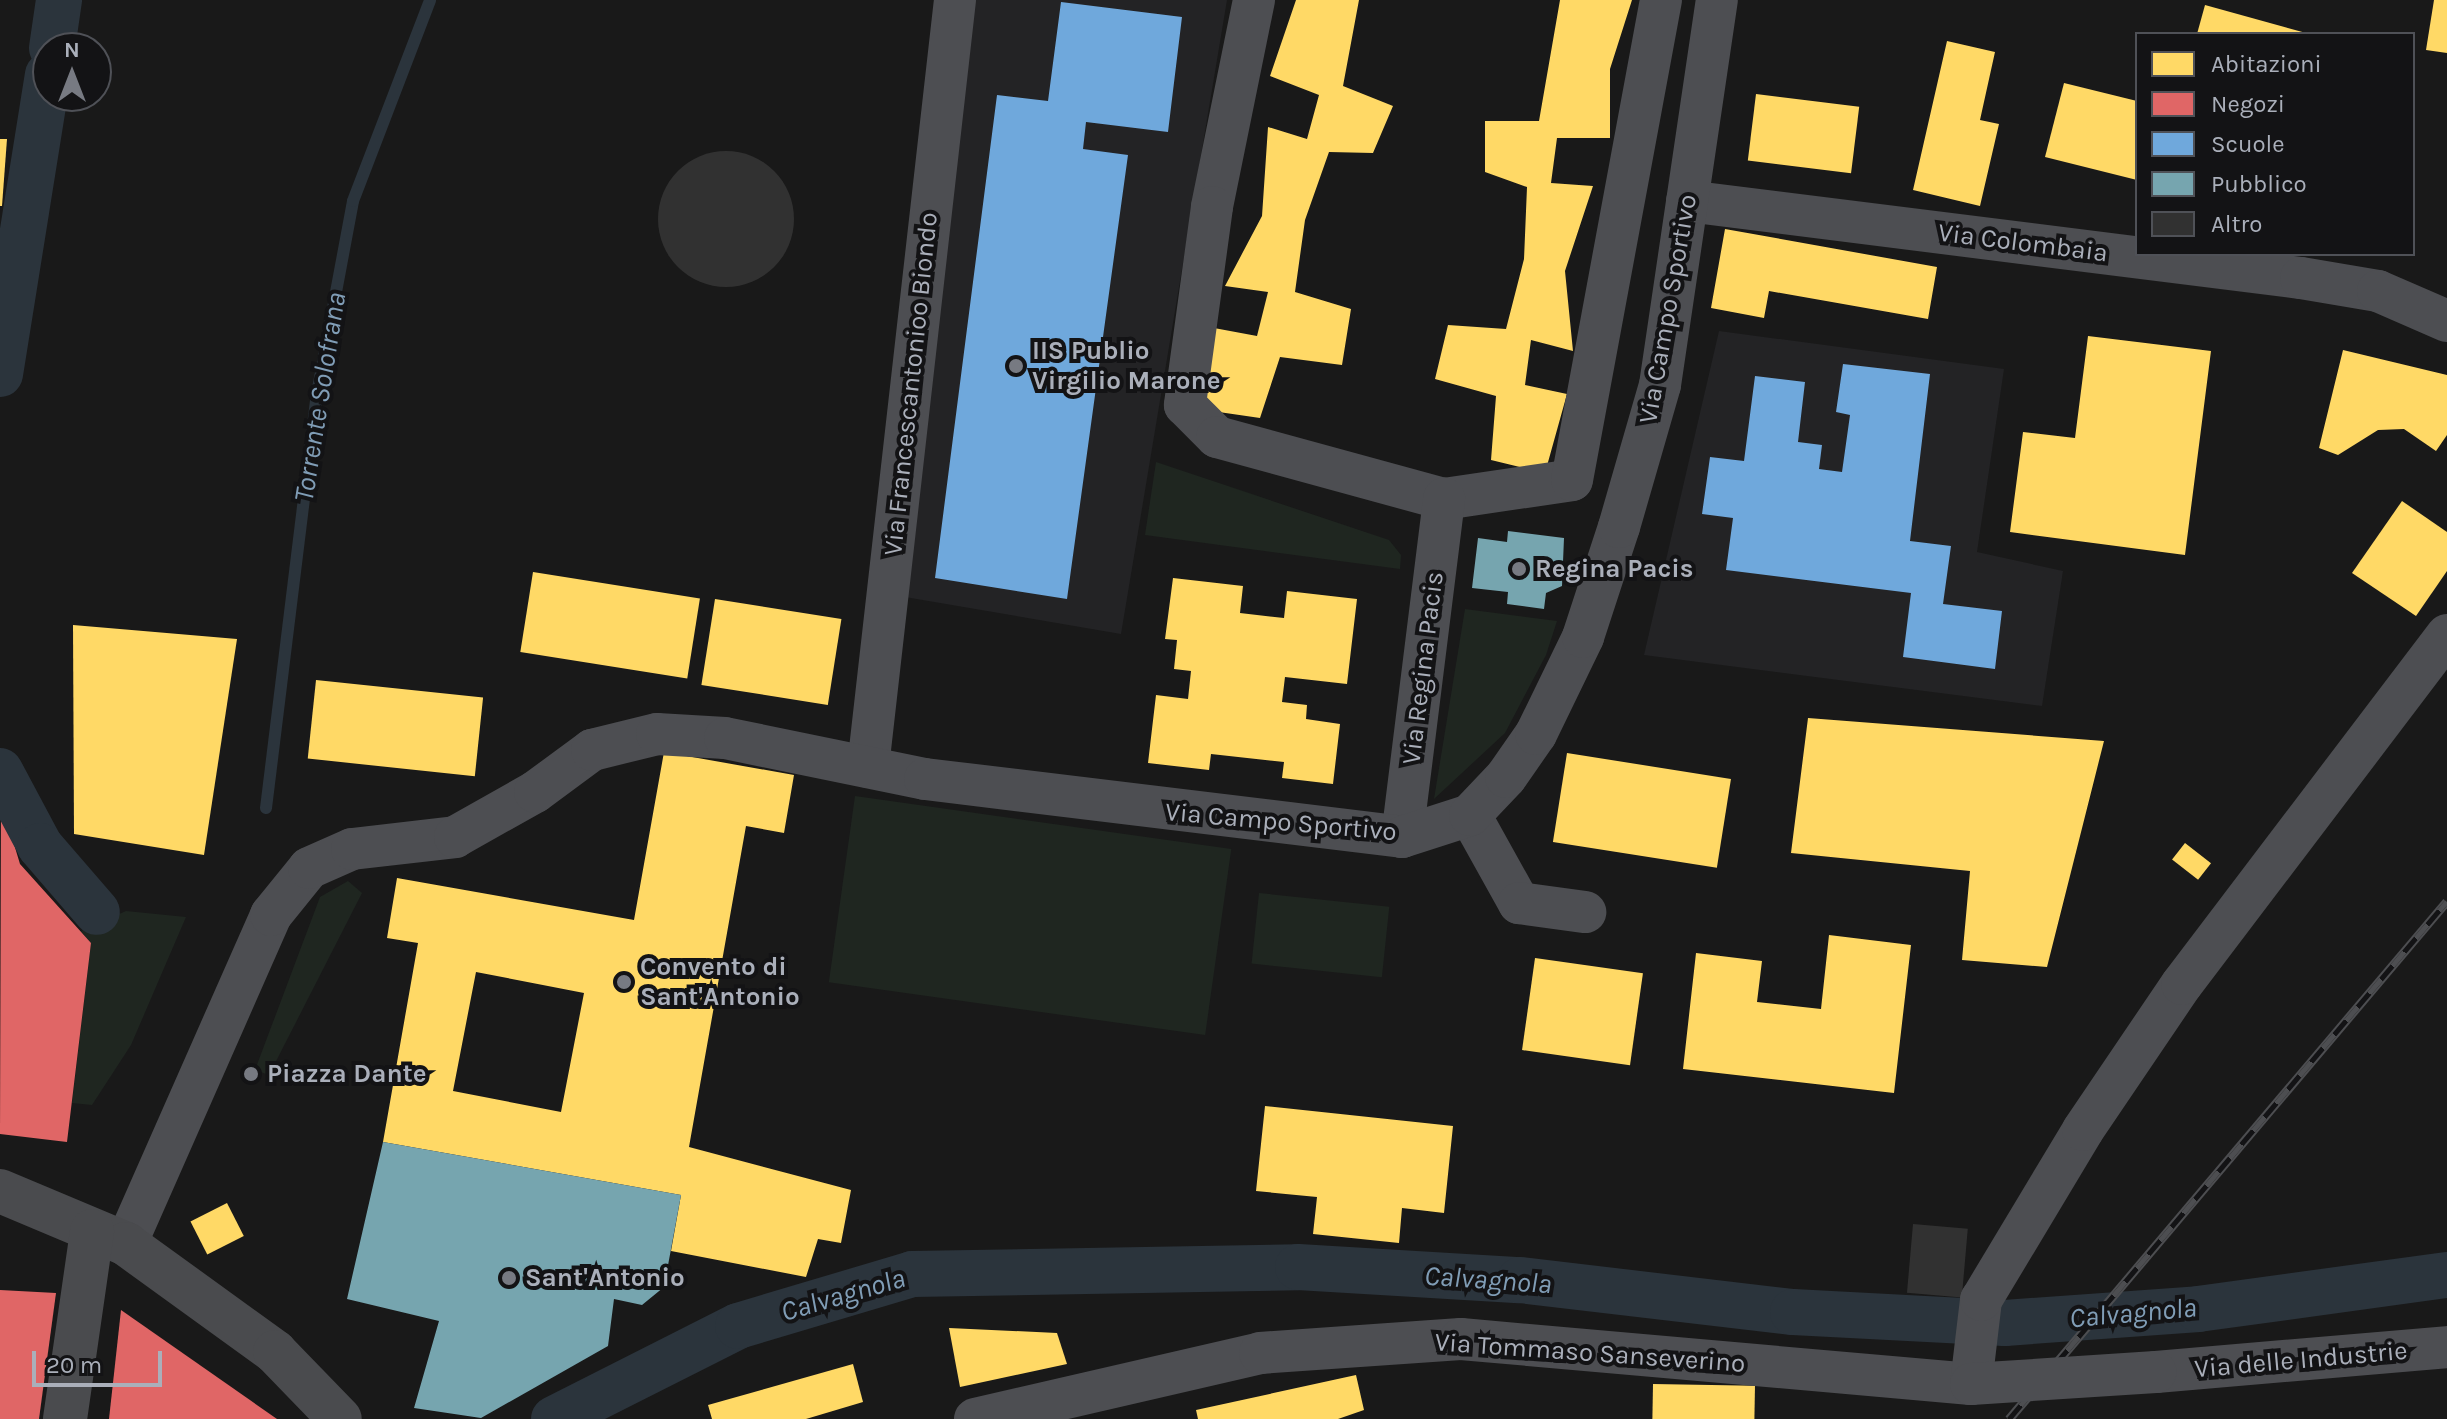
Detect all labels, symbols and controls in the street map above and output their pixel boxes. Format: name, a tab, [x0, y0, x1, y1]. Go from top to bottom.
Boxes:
north arrow	[32, 32, 112, 112]
legend	[2135, 32, 2415, 256]
text: N	[64, 37, 80, 63]
text: Abitazioni	[2211, 50, 2322, 78]
text: Negozi	[2211, 90, 2285, 118]
text: Scuole	[2211, 130, 2285, 158]
text: Pubblico	[2211, 170, 2307, 198]
street label: Via Campo Sportivo	[1632, 192, 1704, 426]
text: Altro	[2211, 210, 2262, 238]
street label: Via Francescantonioo Biondo	[877, 211, 945, 557]
street label: Via Colombaia	[1936, 217, 2110, 269]
water label: Torrente Solofrana	[287, 290, 353, 504]
place label: IIS Publio Virgilio Marone	[1032, 335, 1220, 396]
marker: IIS Publio Virgilio Marone	[1007, 357, 1025, 375]
place label: Regina Pacis	[1535, 553, 1693, 585]
marker: Regina Pacis	[1510, 560, 1528, 578]
street label: Via Regina Pacis	[1396, 570, 1450, 766]
street label: Via Campo Sportivo	[1164, 796, 1398, 848]
place label: Convento di Sant'Antonio	[640, 951, 800, 1012]
marker: Convento di Sant'Antonio	[615, 973, 633, 991]
place label: Piazza Dante	[267, 1058, 427, 1090]
marker: Piazza Dante	[242, 1065, 260, 1083]
water label: Calvagnola	[1423, 1259, 1553, 1301]
water label: Calvagnola	[777, 1261, 909, 1329]
place label: Sant'Antonio	[525, 1262, 685, 1294]
marker: Sant'Antonio	[500, 1269, 518, 1287]
water label: Calvagnola	[2068, 1291, 2198, 1335]
street label: Via Tommaso Sanseverino	[1434, 1327, 1746, 1379]
scale bar	[36, 1335, 166, 1385]
street label: Via delle Industrie	[2193, 1335, 2409, 1385]
text: 20 m	[46, 1351, 102, 1379]

